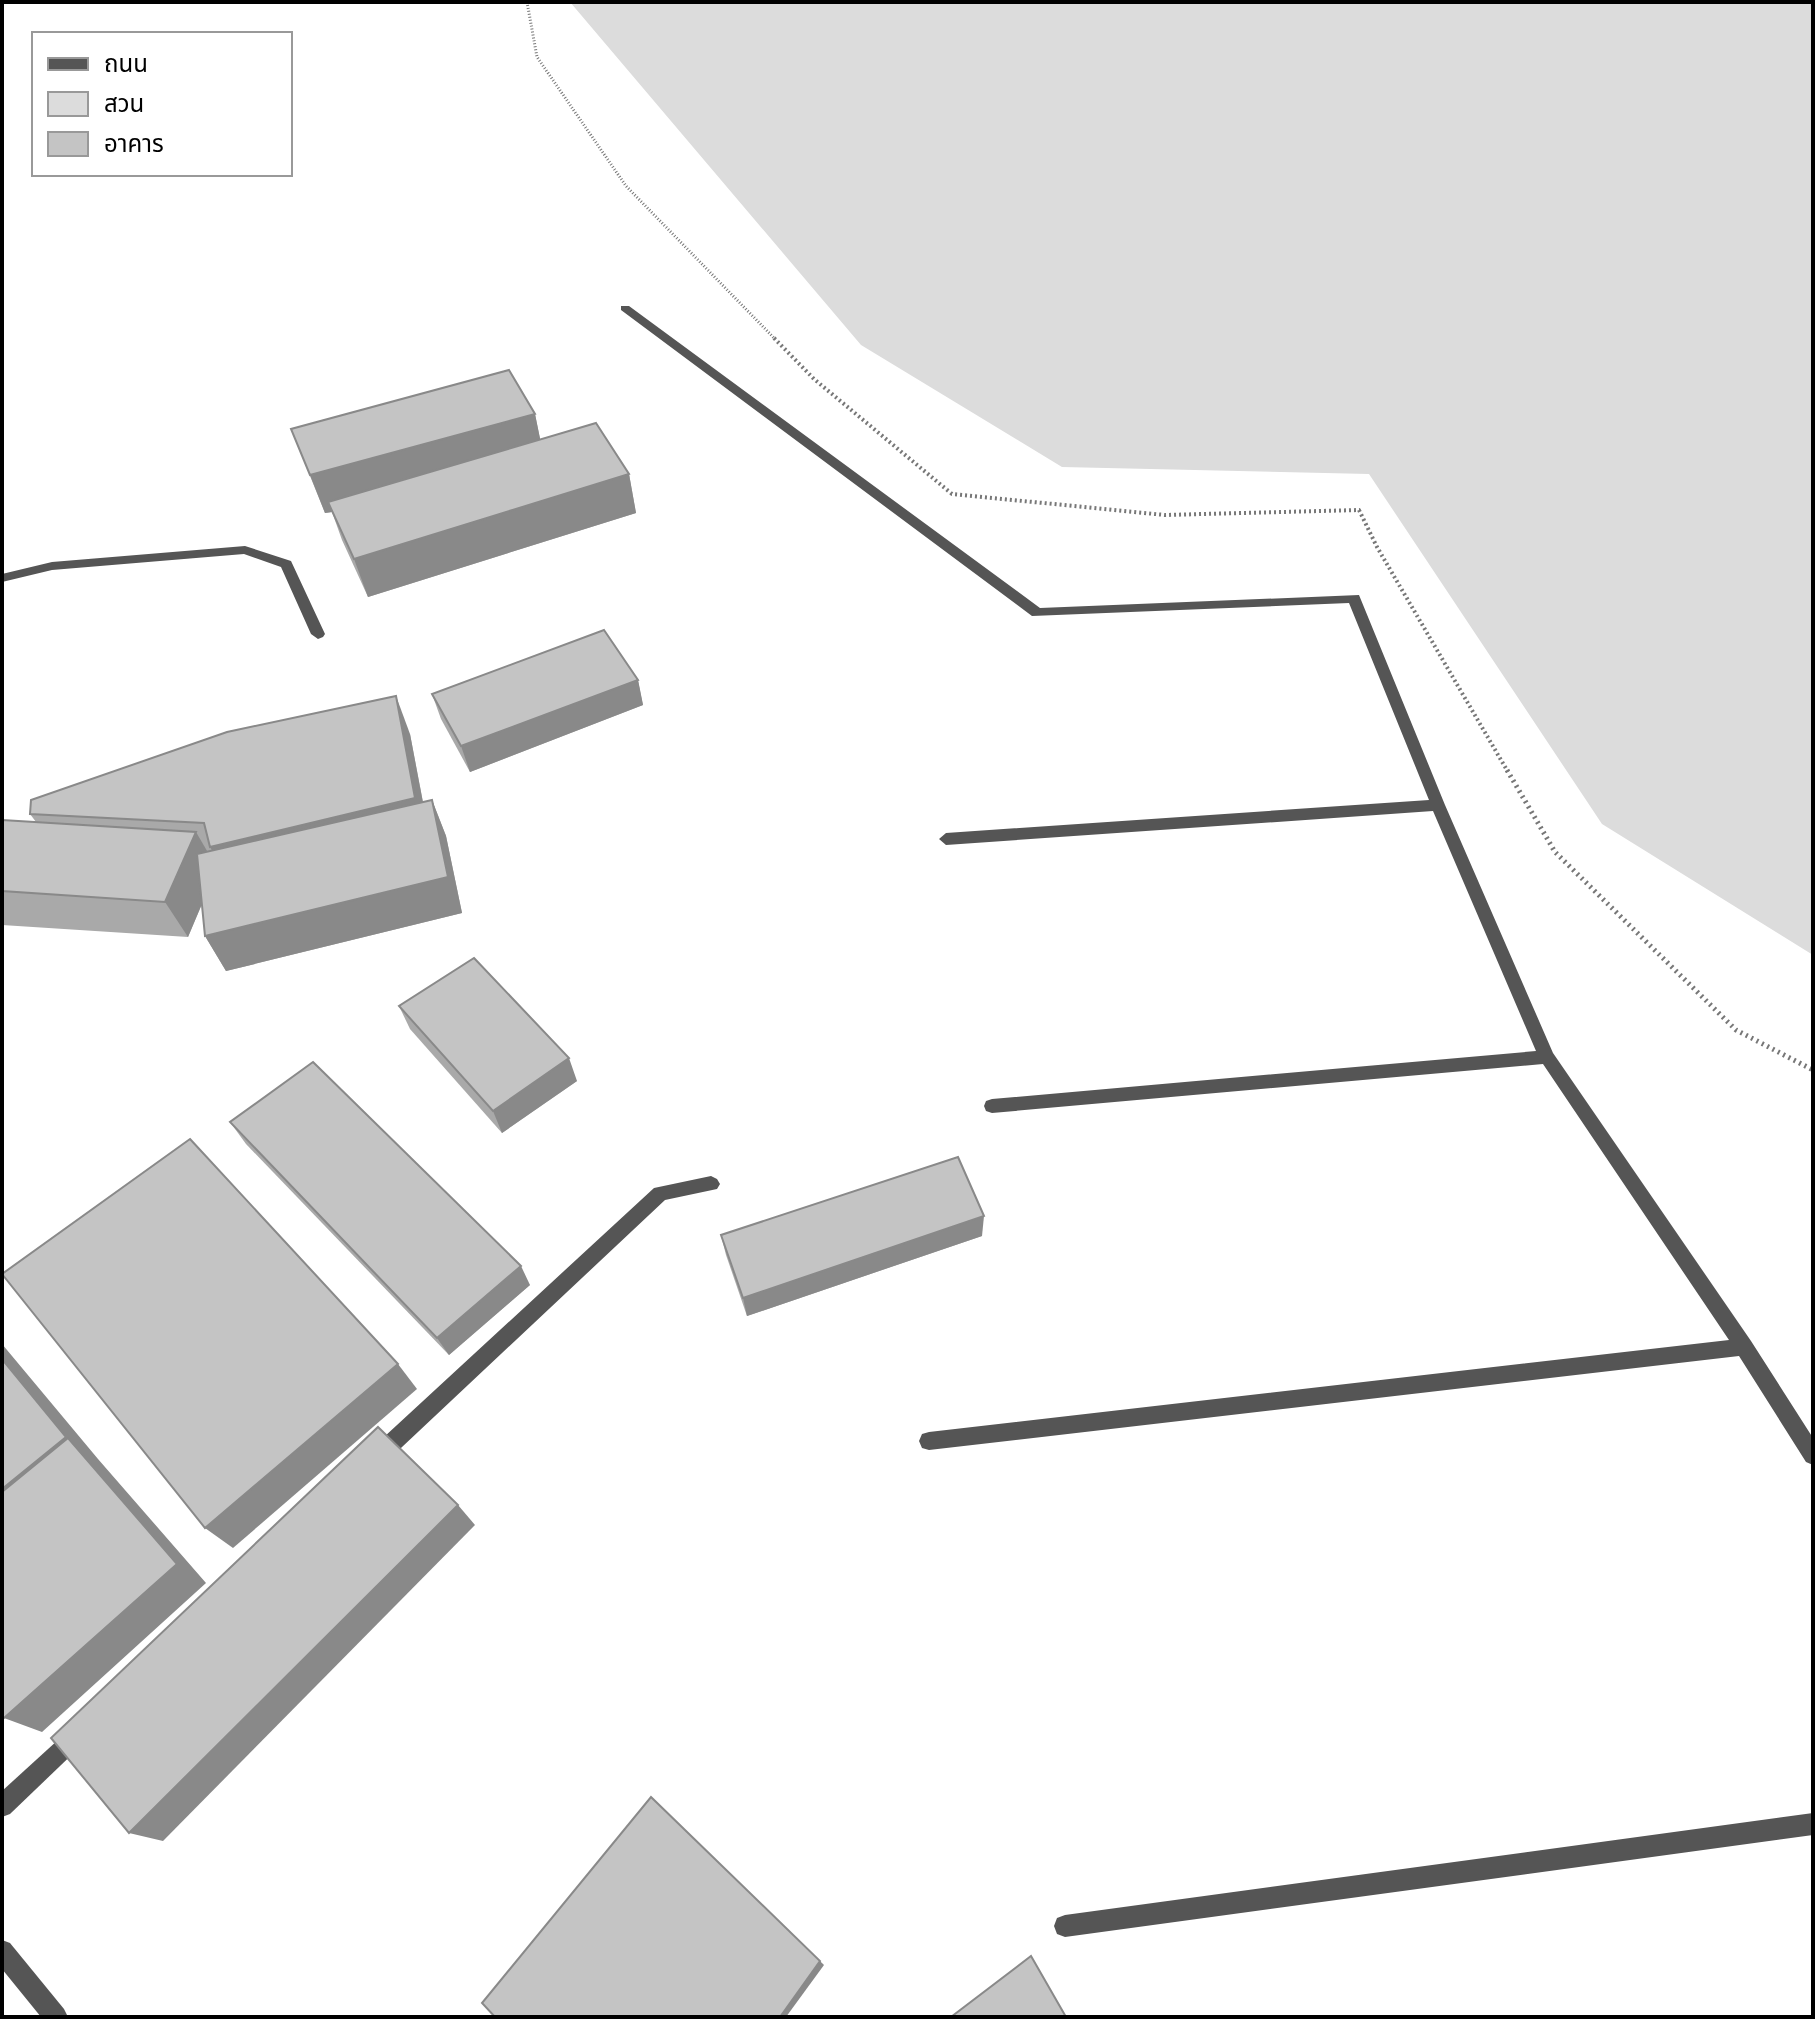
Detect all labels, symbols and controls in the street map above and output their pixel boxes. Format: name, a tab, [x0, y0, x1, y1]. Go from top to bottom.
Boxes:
legend	[32, 32, 292, 176]
text: ถนน	[104, 46, 148, 79]
text: สวน	[104, 86, 144, 119]
text: อาคาร	[104, 126, 164, 159]

